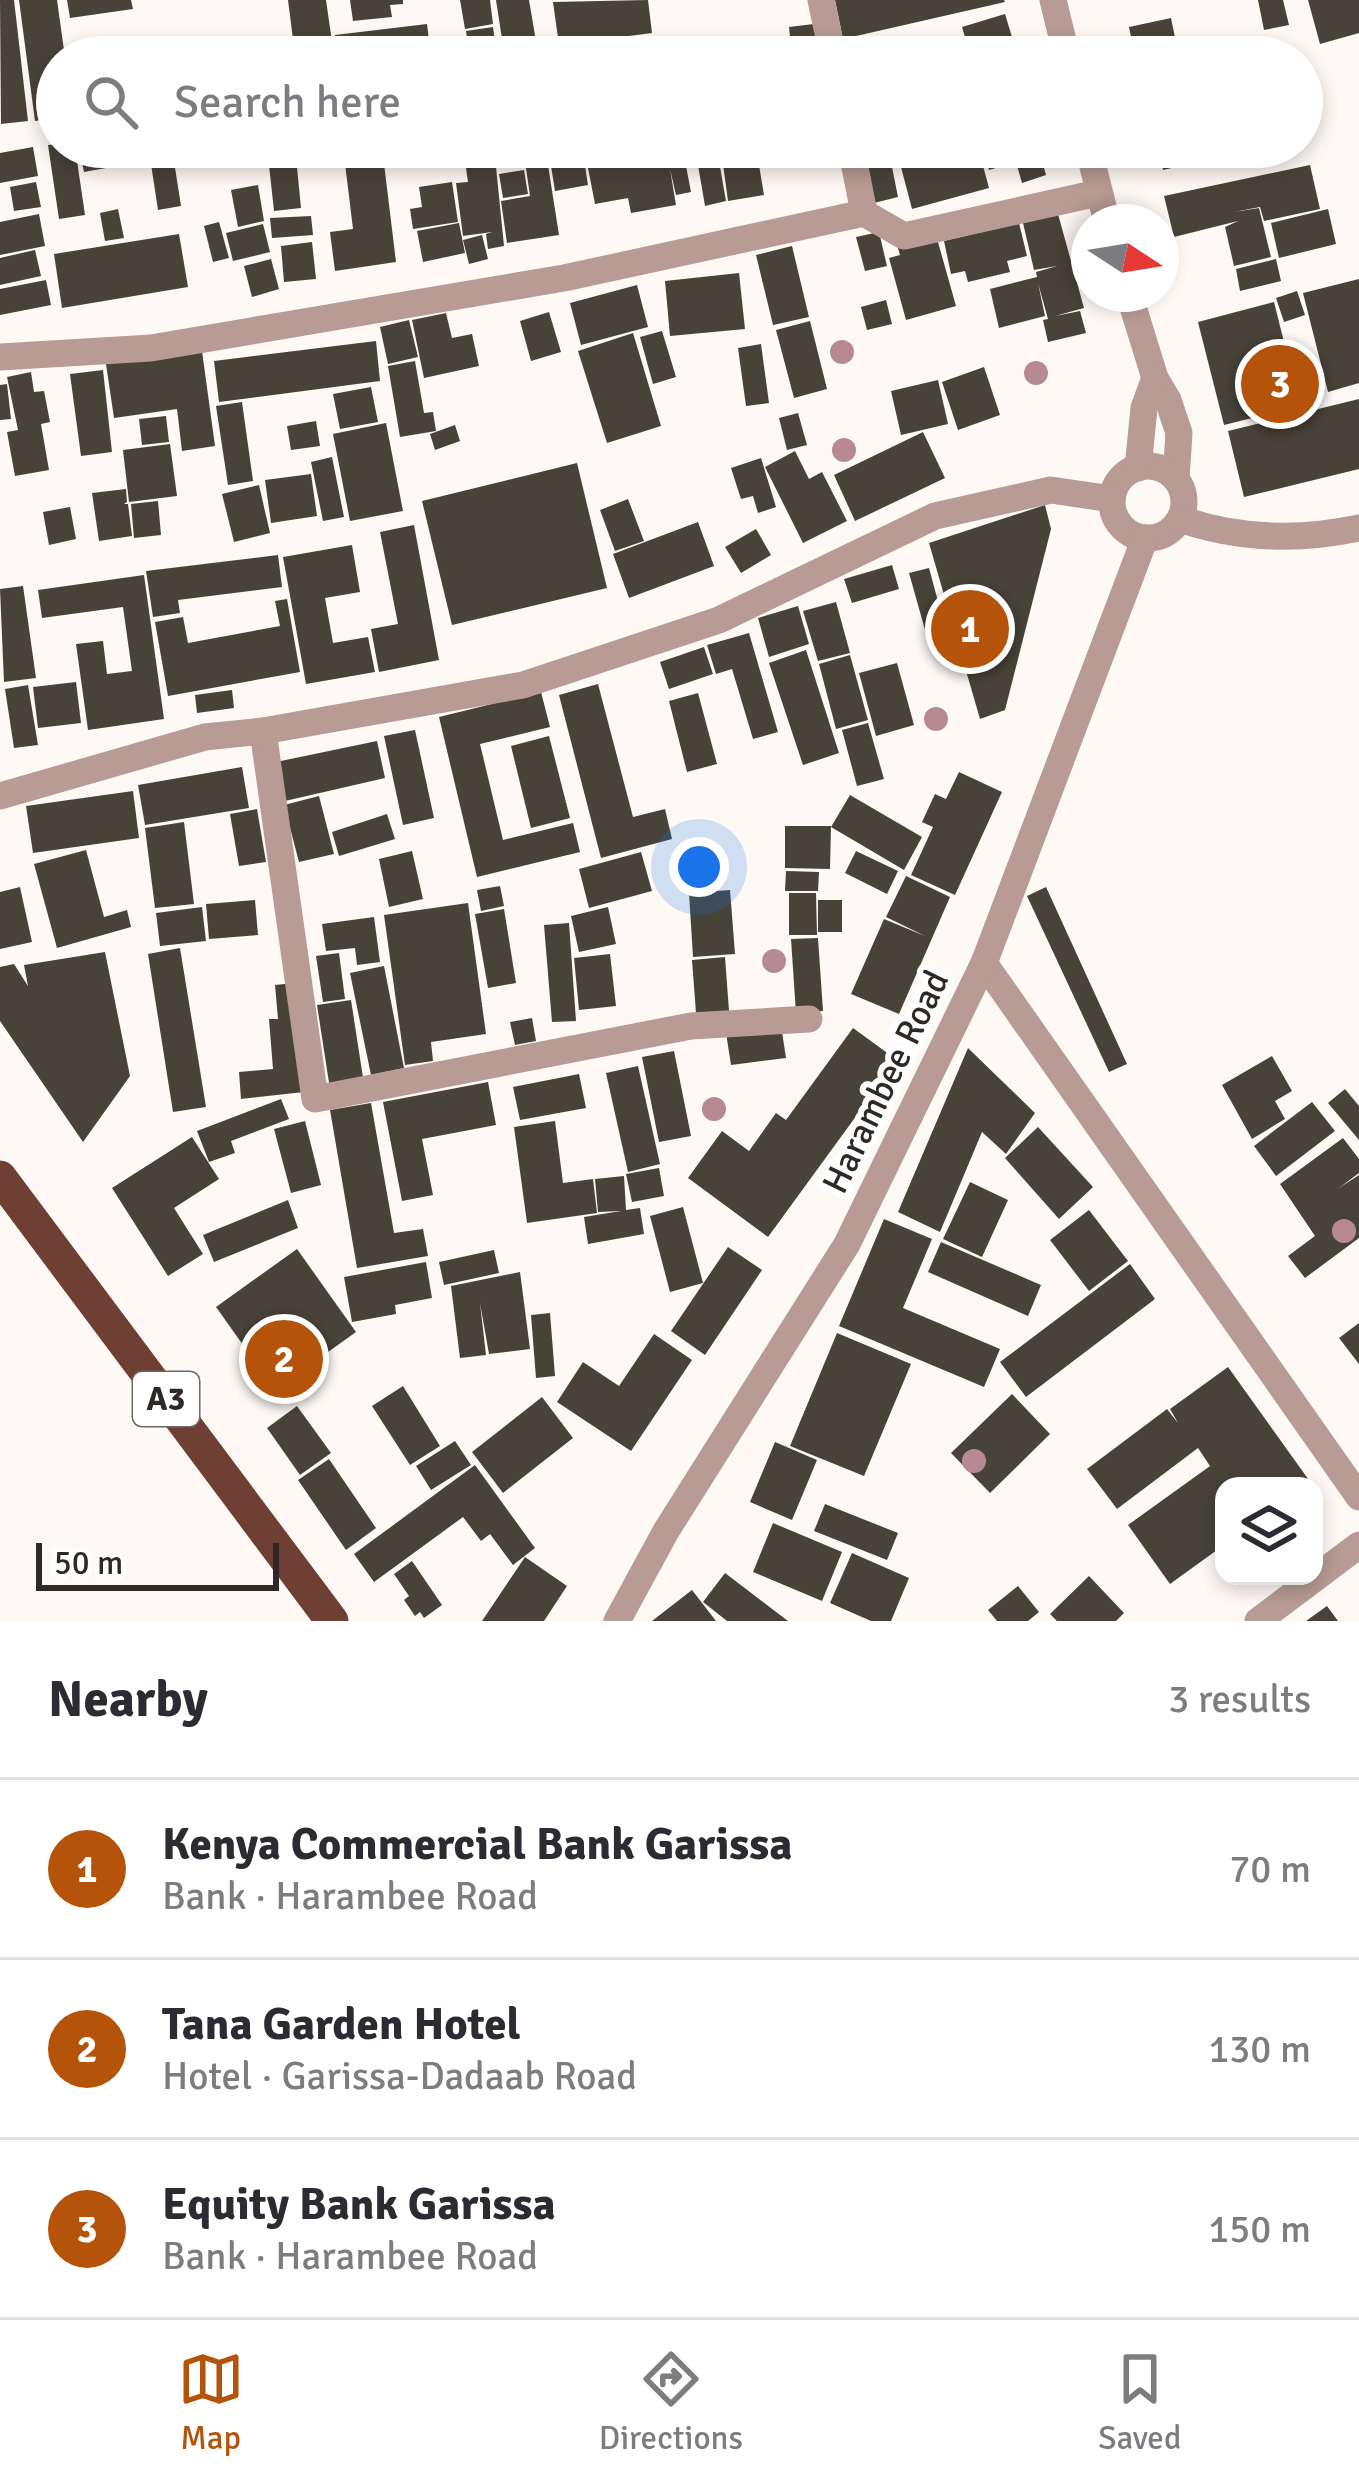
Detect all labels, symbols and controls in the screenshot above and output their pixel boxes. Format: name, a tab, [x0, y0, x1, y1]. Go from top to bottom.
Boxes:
search box	[36, 36, 1323, 168]
icon: search	[78, 69, 144, 135]
text: Search here	[174, 75, 401, 130]
north arrow	[1071, 204, 1179, 312]
pin: 3	[1241, 339, 1319, 429]
pin: 1	[931, 584, 1009, 674]
your location	[669, 837, 729, 897]
street label: Harambee Road	[813, 963, 959, 1201]
pin: 2	[245, 1314, 323, 1404]
road number: A3	[133, 1372, 199, 1426]
map controls	[1215, 1477, 1323, 1585]
button: layers	[1215, 1477, 1323, 1585]
scale bar	[36, 1537, 279, 1590]
text: 50 m	[54, 1543, 123, 1584]
text: Nearby	[48, 1668, 208, 1731]
text: 3 results	[1168, 1675, 1311, 1723]
text: Kenya Commercial Bank Garissa	[162, 1817, 792, 1872]
text: 1	[76, 1845, 98, 1893]
text: 70 m	[1229, 1845, 1311, 1893]
text: Bank · Harambee Road	[162, 1872, 538, 1920]
text: Tana Garden Hotel	[162, 1997, 521, 2052]
text: 2	[76, 2025, 98, 2073]
text: 130 m	[1208, 2025, 1311, 2073]
text: Hotel · Garissa-Dadaab Road	[162, 2052, 637, 2100]
text: Equity Bank Garissa	[162, 2177, 556, 2232]
text: 3	[76, 2205, 98, 2253]
text: 150 m	[1208, 2205, 1311, 2253]
text: Bank · Harambee Road	[162, 2232, 538, 2280]
tab: Map	[178, 2346, 244, 2459]
tab: Directions	[599, 2346, 743, 2459]
tab: Saved	[1098, 2346, 1181, 2459]

